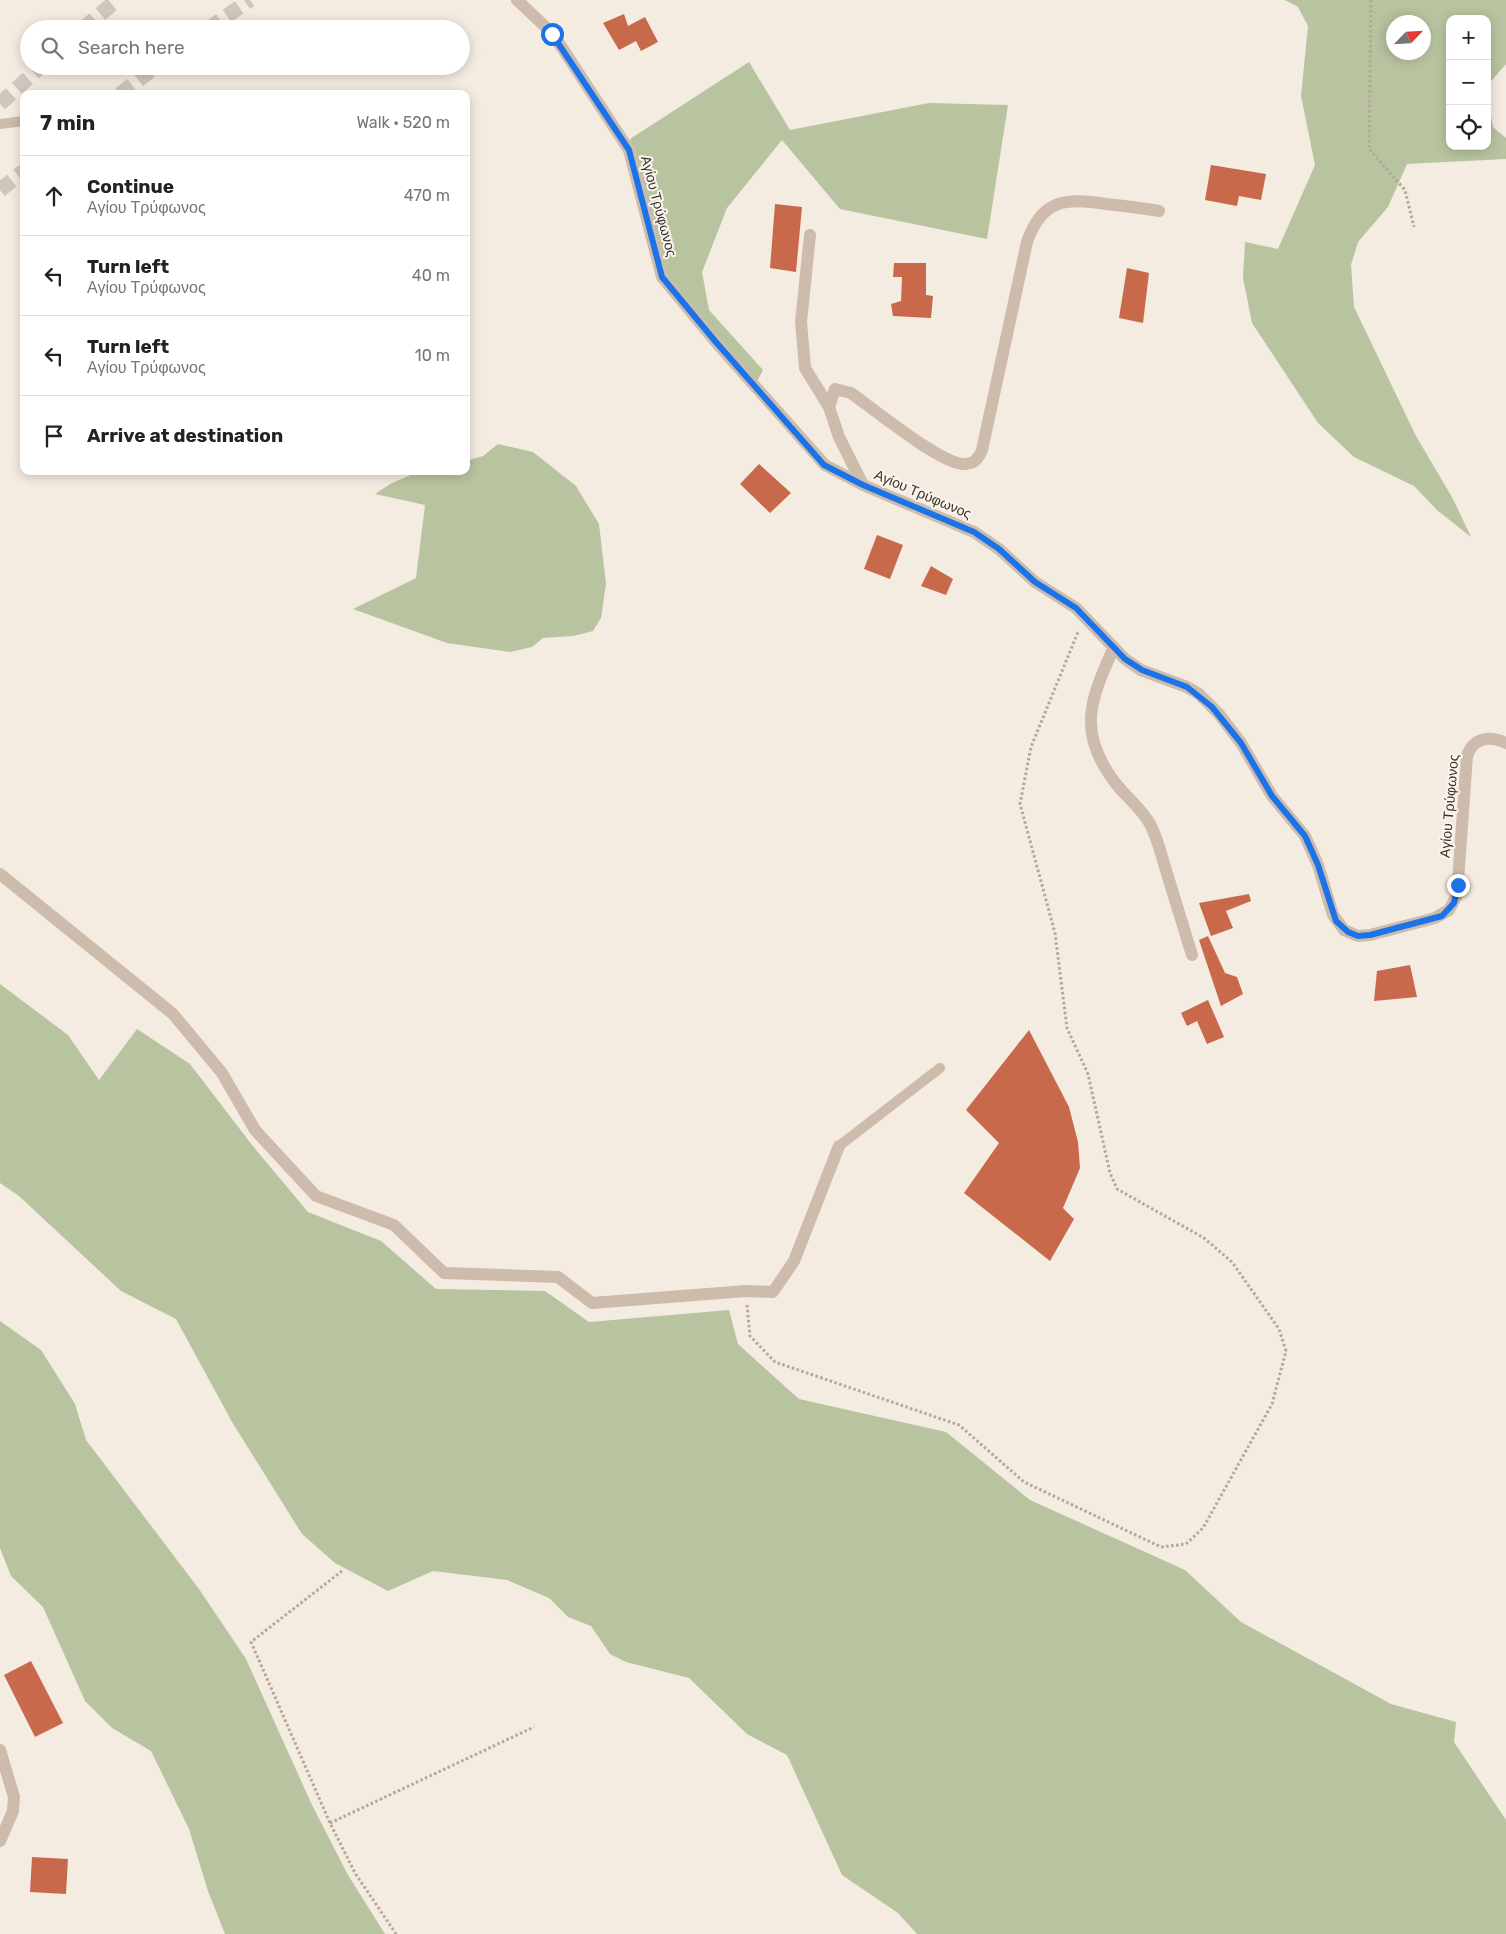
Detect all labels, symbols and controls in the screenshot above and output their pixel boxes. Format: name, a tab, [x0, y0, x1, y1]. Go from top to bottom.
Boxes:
north arrow	[1386, 15, 1431, 60]
map controls	[1446, 15, 1491, 150]
button: +	[1446, 15, 1491, 60]
search box	[20, 20, 470, 75]
route start	[541, 23, 564, 46]
icon: search	[38, 34, 66, 62]
text: Search here	[78, 36, 185, 59]
button: −	[1446, 60, 1491, 105]
button: locate	[1446, 105, 1491, 150]
text: 7 min	[40, 110, 95, 135]
text: Walk · 520 m	[356, 113, 450, 132]
street label: Αγίου Τρύφωνος	[637, 154, 680, 259]
text: Continue	[87, 175, 174, 198]
icon: ahead	[40, 182, 68, 210]
text: 470 m	[404, 186, 450, 205]
text: Αγίου Τρύφωνος	[87, 198, 206, 217]
text: Turn left	[87, 255, 169, 278]
icon: left	[40, 262, 68, 290]
text: 40 m	[412, 266, 450, 285]
text: Αγίου Τρύφωνος	[87, 278, 206, 297]
text: Turn left	[87, 335, 169, 358]
icon: left	[40, 342, 68, 370]
text: 10 m	[415, 346, 450, 365]
text: Αγίου Τρύφωνος	[87, 358, 206, 377]
icon: arrive	[40, 422, 68, 450]
text: Arrive at destination	[87, 424, 283, 447]
street label: Αγίου Τρύφωνος	[872, 466, 974, 523]
street label: Αγίου Τρύφωνος	[1437, 753, 1463, 858]
route end	[1447, 874, 1470, 897]

